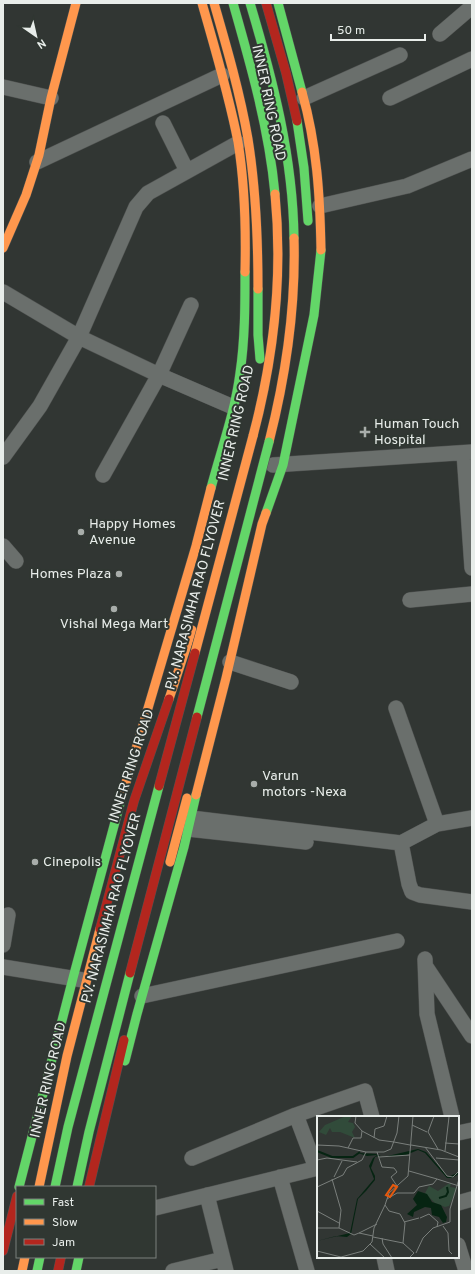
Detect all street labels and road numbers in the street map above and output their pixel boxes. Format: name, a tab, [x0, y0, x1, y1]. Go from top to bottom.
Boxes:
street label: INNER RING ROAD	[247, 43, 289, 163]
street label: INNER RING ROAD	[215, 363, 259, 483]
street label: P.V. NARASIMHA RAO FLYOVER	[162, 498, 230, 692]
street label: INNER RING ROAD	[106, 707, 158, 825]
street label: P.V. NARASIMHA RAO FLYOVER	[78, 811, 146, 1005]
street label: INNER RING ROAD	[27, 1020, 71, 1140]

